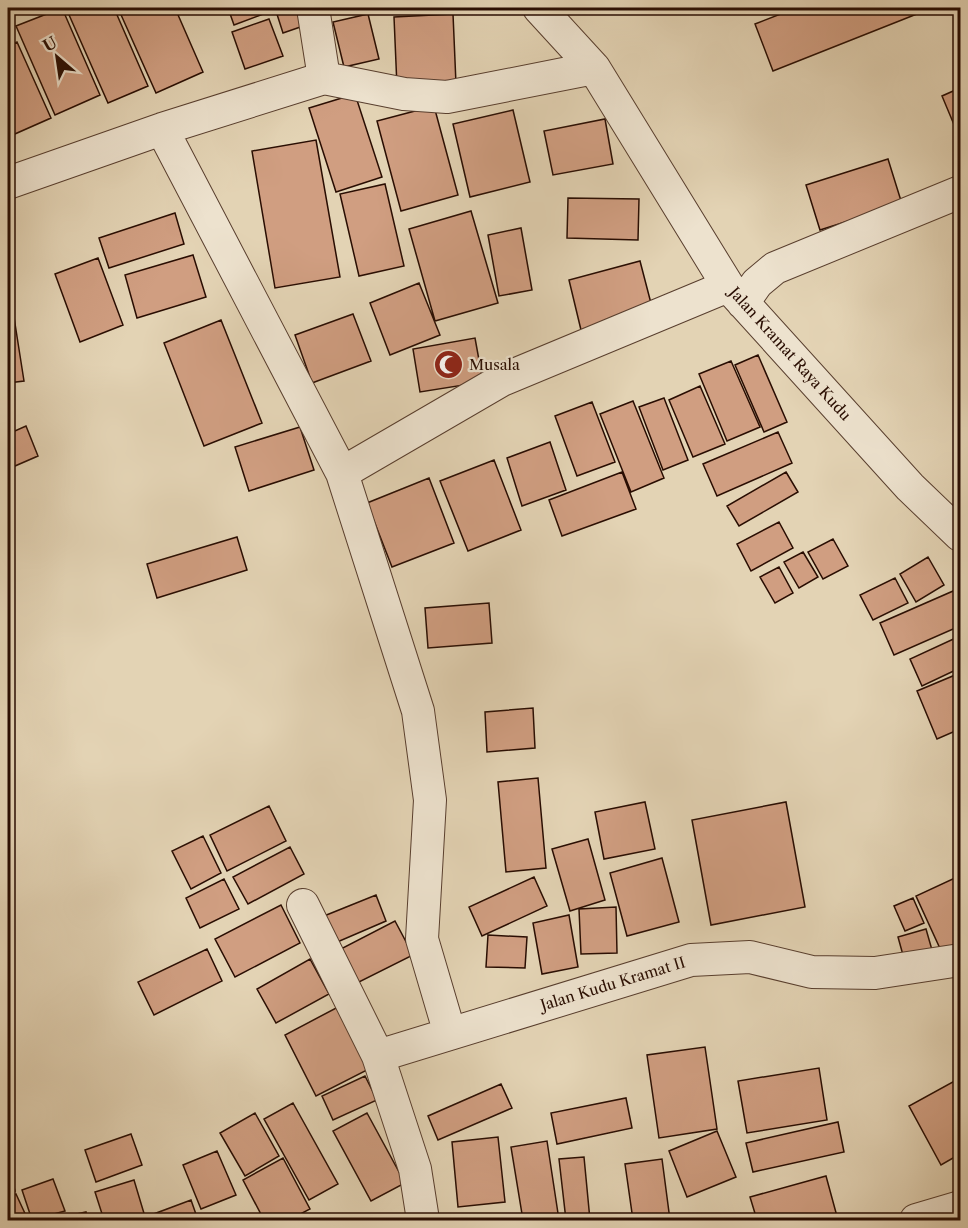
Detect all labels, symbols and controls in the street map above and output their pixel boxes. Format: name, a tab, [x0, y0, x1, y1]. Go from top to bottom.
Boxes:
north arrow	[27, 27, 87, 87]
text: U	[39, 32, 60, 56]
street label: Jalan Kramat Raya Kudu	[724, 281, 855, 424]
mosque icon: Musala	[432, 349, 464, 381]
place label: Musala	[469, 355, 520, 374]
street label: Jalan Kudu Kramat II	[536, 952, 688, 1015]

